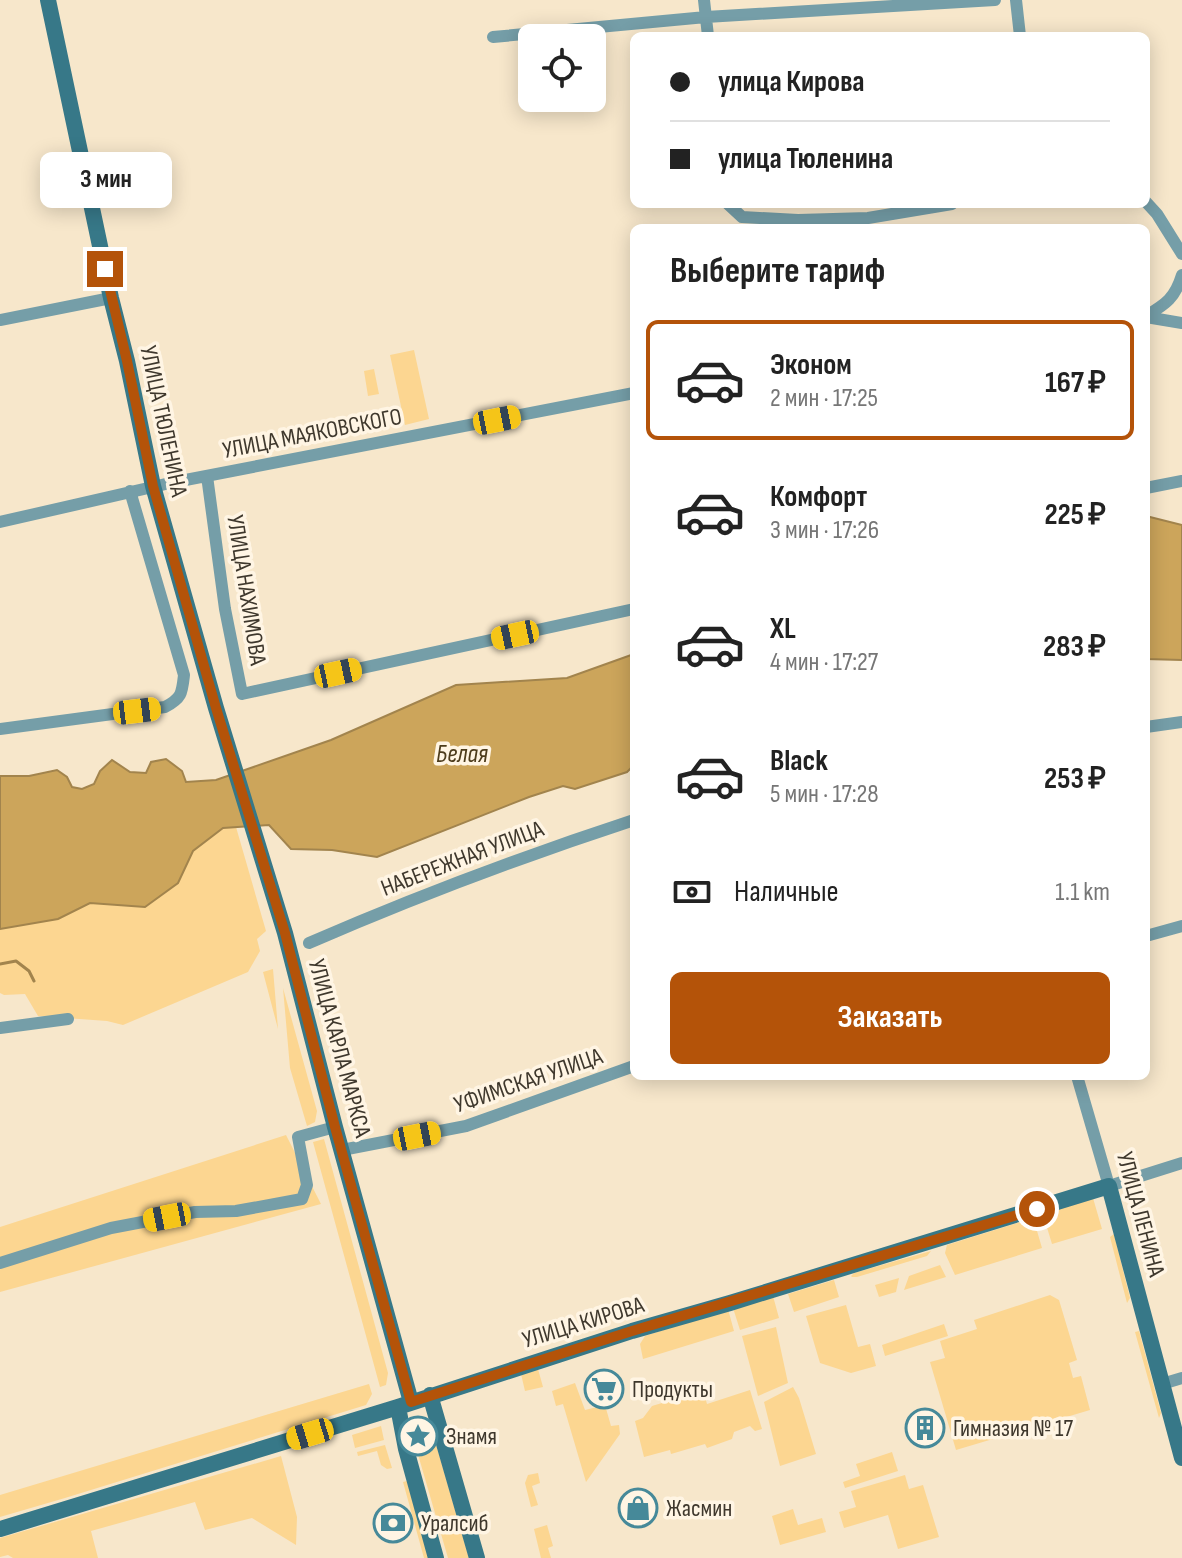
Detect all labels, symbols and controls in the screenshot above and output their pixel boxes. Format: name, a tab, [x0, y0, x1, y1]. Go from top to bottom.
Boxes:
map controls	[518, 24, 606, 112]
button: locate	[518, 24, 606, 112]
text: улица Кирова	[718, 64, 864, 100]
text: улица Тюленина	[718, 141, 893, 177]
callout: 3 мин	[39, 153, 171, 209]
text: 3 мин	[80, 164, 132, 195]
text: Выберите тариф	[670, 250, 885, 293]
route end	[87, 251, 123, 287]
street label: УЛИЦА ТЮЛЕНИНА	[133, 343, 194, 500]
icon: car	[674, 344, 746, 416]
text: Эконом	[770, 347, 852, 383]
text: 167 ₽	[1045, 365, 1106, 401]
text: 2 мин · 17:25	[770, 383, 878, 414]
street label: УЛИЦА МАЯКОВСКОГО	[220, 402, 404, 465]
car	[471, 404, 523, 436]
icon: car	[674, 476, 746, 548]
text: Комфорт	[770, 479, 867, 515]
text: 225 ₽	[1044, 497, 1106, 533]
street label: УЛИЦА НАХИМОВА	[220, 513, 273, 668]
text: 3 мин · 17:26	[770, 515, 879, 546]
icon: car	[674, 608, 746, 680]
text: XL	[770, 611, 796, 647]
car	[489, 618, 541, 652]
text: 283 ₽	[1043, 629, 1106, 665]
text: 4 мин · 17:27	[770, 647, 878, 678]
car	[312, 656, 364, 690]
car	[112, 696, 162, 726]
water label: Белая	[436, 739, 488, 770]
icon: car	[674, 740, 746, 812]
text: Black	[770, 743, 828, 779]
text: 253 ₽	[1044, 761, 1106, 797]
text: 5 мин · 17:28	[770, 779, 879, 810]
street label: НАБЕРЕЖНАЯ УЛИЦА	[377, 814, 548, 903]
icon: cash	[670, 870, 714, 914]
text: Наличные	[734, 874, 839, 910]
text: 1.1 km	[1055, 877, 1110, 908]
street label: УЛИЦА КАРЛА МАРКСА	[302, 956, 377, 1141]
button: Заказать	[670, 972, 1110, 1064]
street label: УФИМСКАЯ УЛИЦА	[450, 1041, 607, 1119]
car	[391, 1120, 443, 1152]
street label: УЛИЦА ЛЕНИНА	[1110, 1148, 1171, 1280]
route start	[1019, 1191, 1055, 1227]
car	[141, 1201, 193, 1233]
street label: УЛИЦА КИРОВА	[519, 1290, 648, 1355]
supermarket icon: Продукты	[583, 1368, 625, 1410]
place label: Продукты	[632, 1375, 713, 1404]
building icon: Гимназия № 17	[904, 1407, 946, 1449]
place label: Гимназия № 17	[953, 1414, 1073, 1443]
place icon: Знамя	[397, 1415, 439, 1457]
car	[284, 1416, 336, 1452]
place label: Знамя	[446, 1422, 497, 1451]
shop icon: Жасмин	[617, 1487, 659, 1529]
place label: Жасмин	[666, 1494, 732, 1523]
bank icon: Уралсиб	[372, 1502, 414, 1544]
place label: Уралсиб	[421, 1509, 488, 1538]

